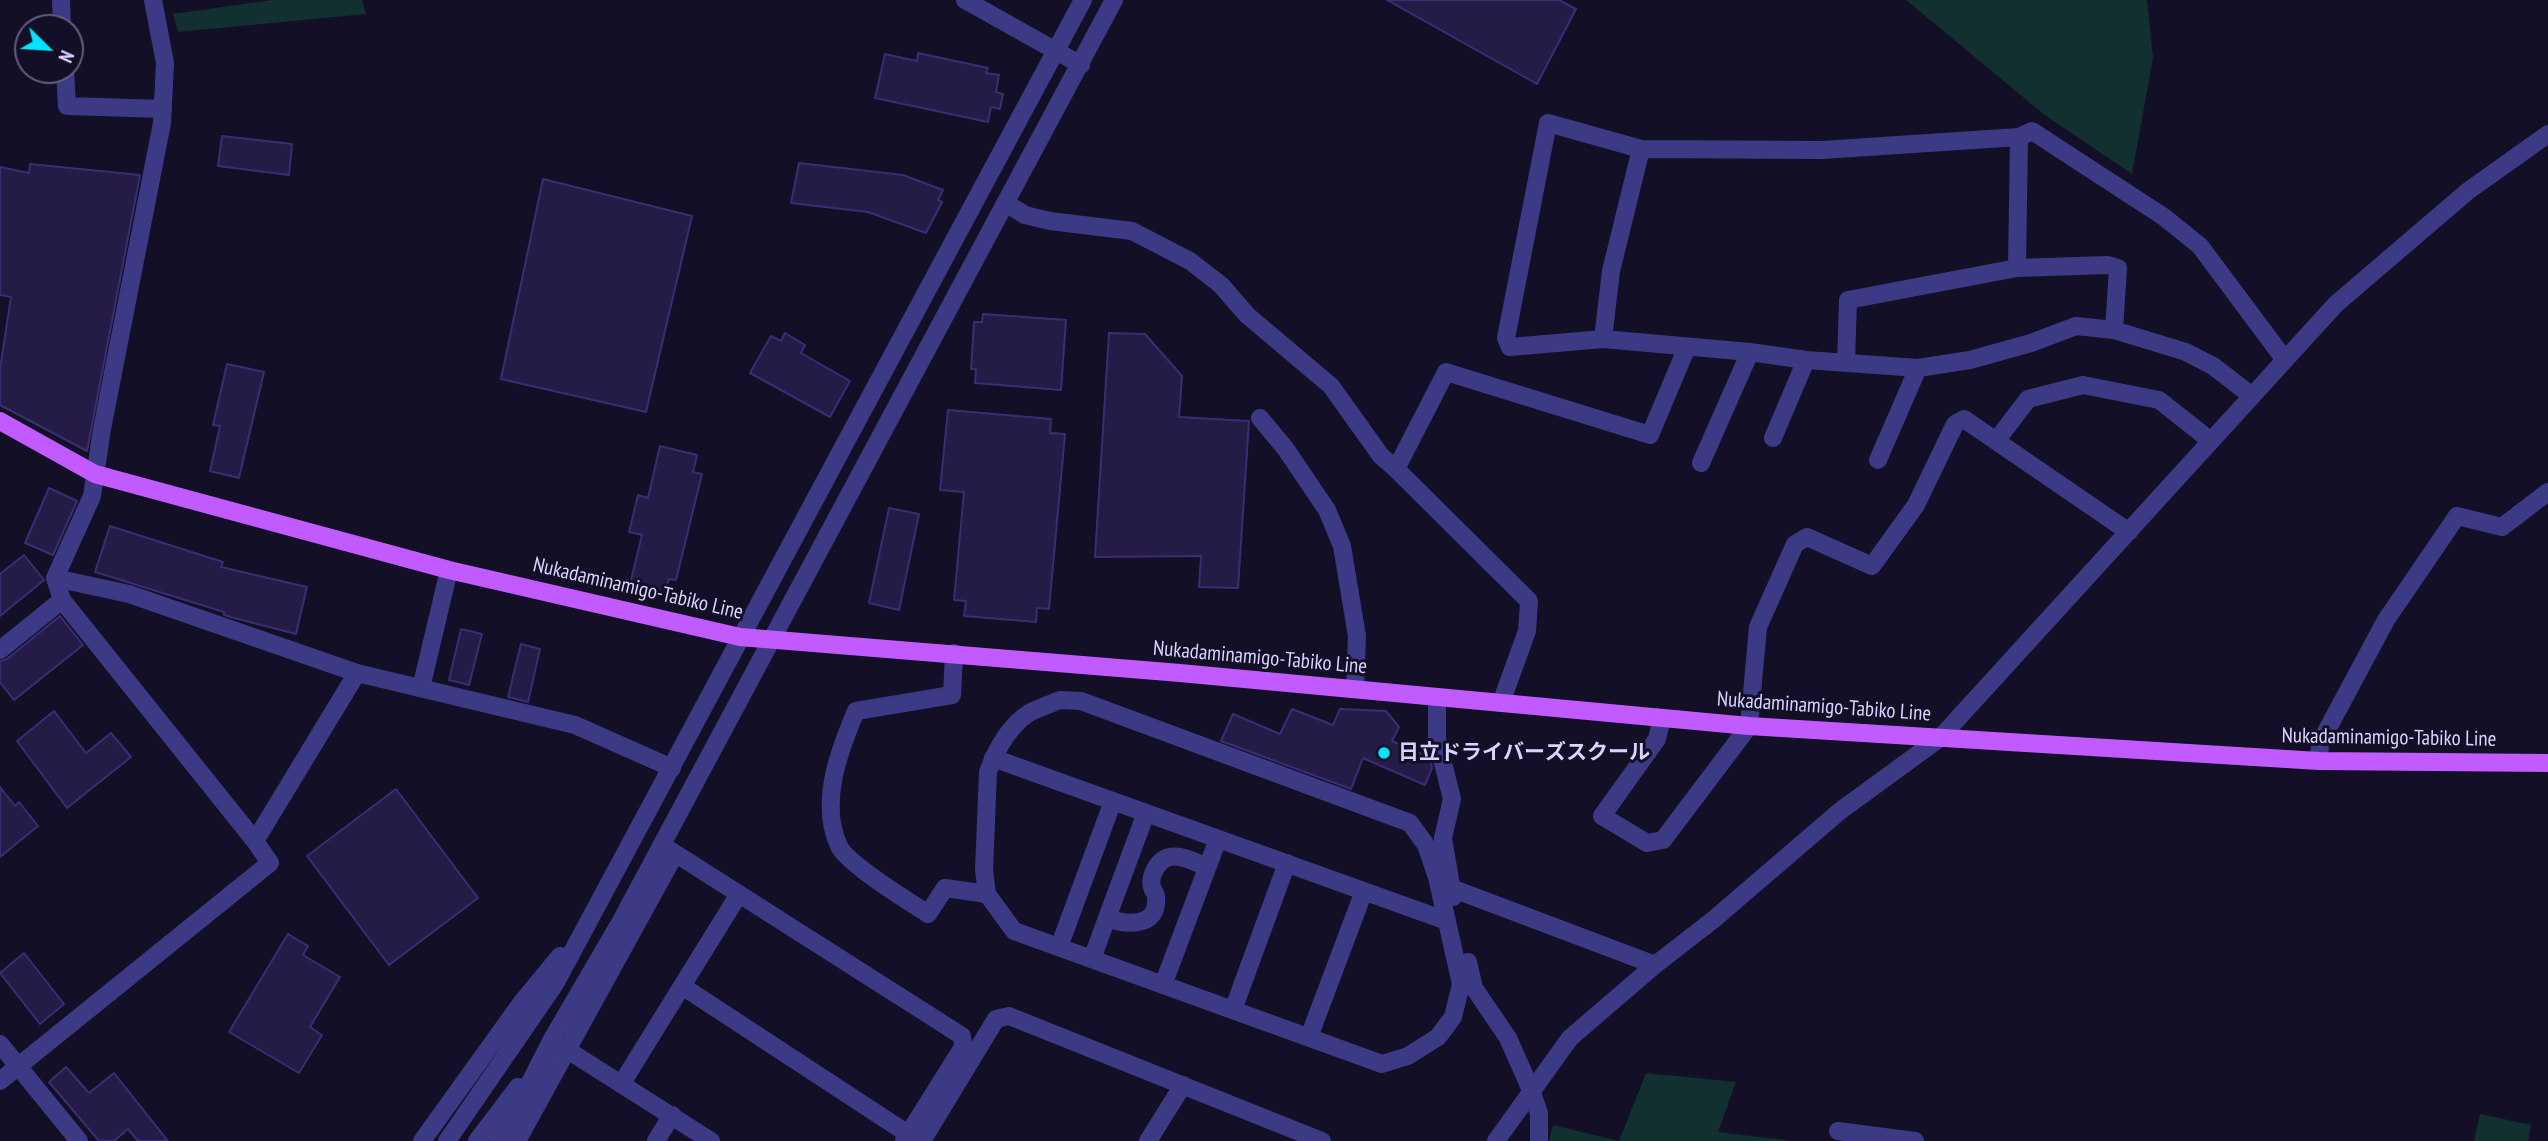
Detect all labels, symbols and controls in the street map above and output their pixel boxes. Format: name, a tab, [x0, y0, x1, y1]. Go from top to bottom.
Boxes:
north arrow	[14, 14, 84, 84]
text: N	[53, 47, 79, 66]
street label: Nukadaminamigo-Tabiko Line	[531, 553, 745, 625]
street label: Nukadaminamigo-Tabiko Line	[1152, 636, 1368, 680]
street label: Nukadaminamigo-Tabiko Line	[1716, 687, 1932, 727]
street label: Nukadaminamigo-Tabiko Line	[2281, 724, 2497, 752]
place label: 日立ドライバーズスクール	[1398, 740, 1650, 766]
marker: 日立ドライバーズスクール	[1376, 745, 1392, 761]

